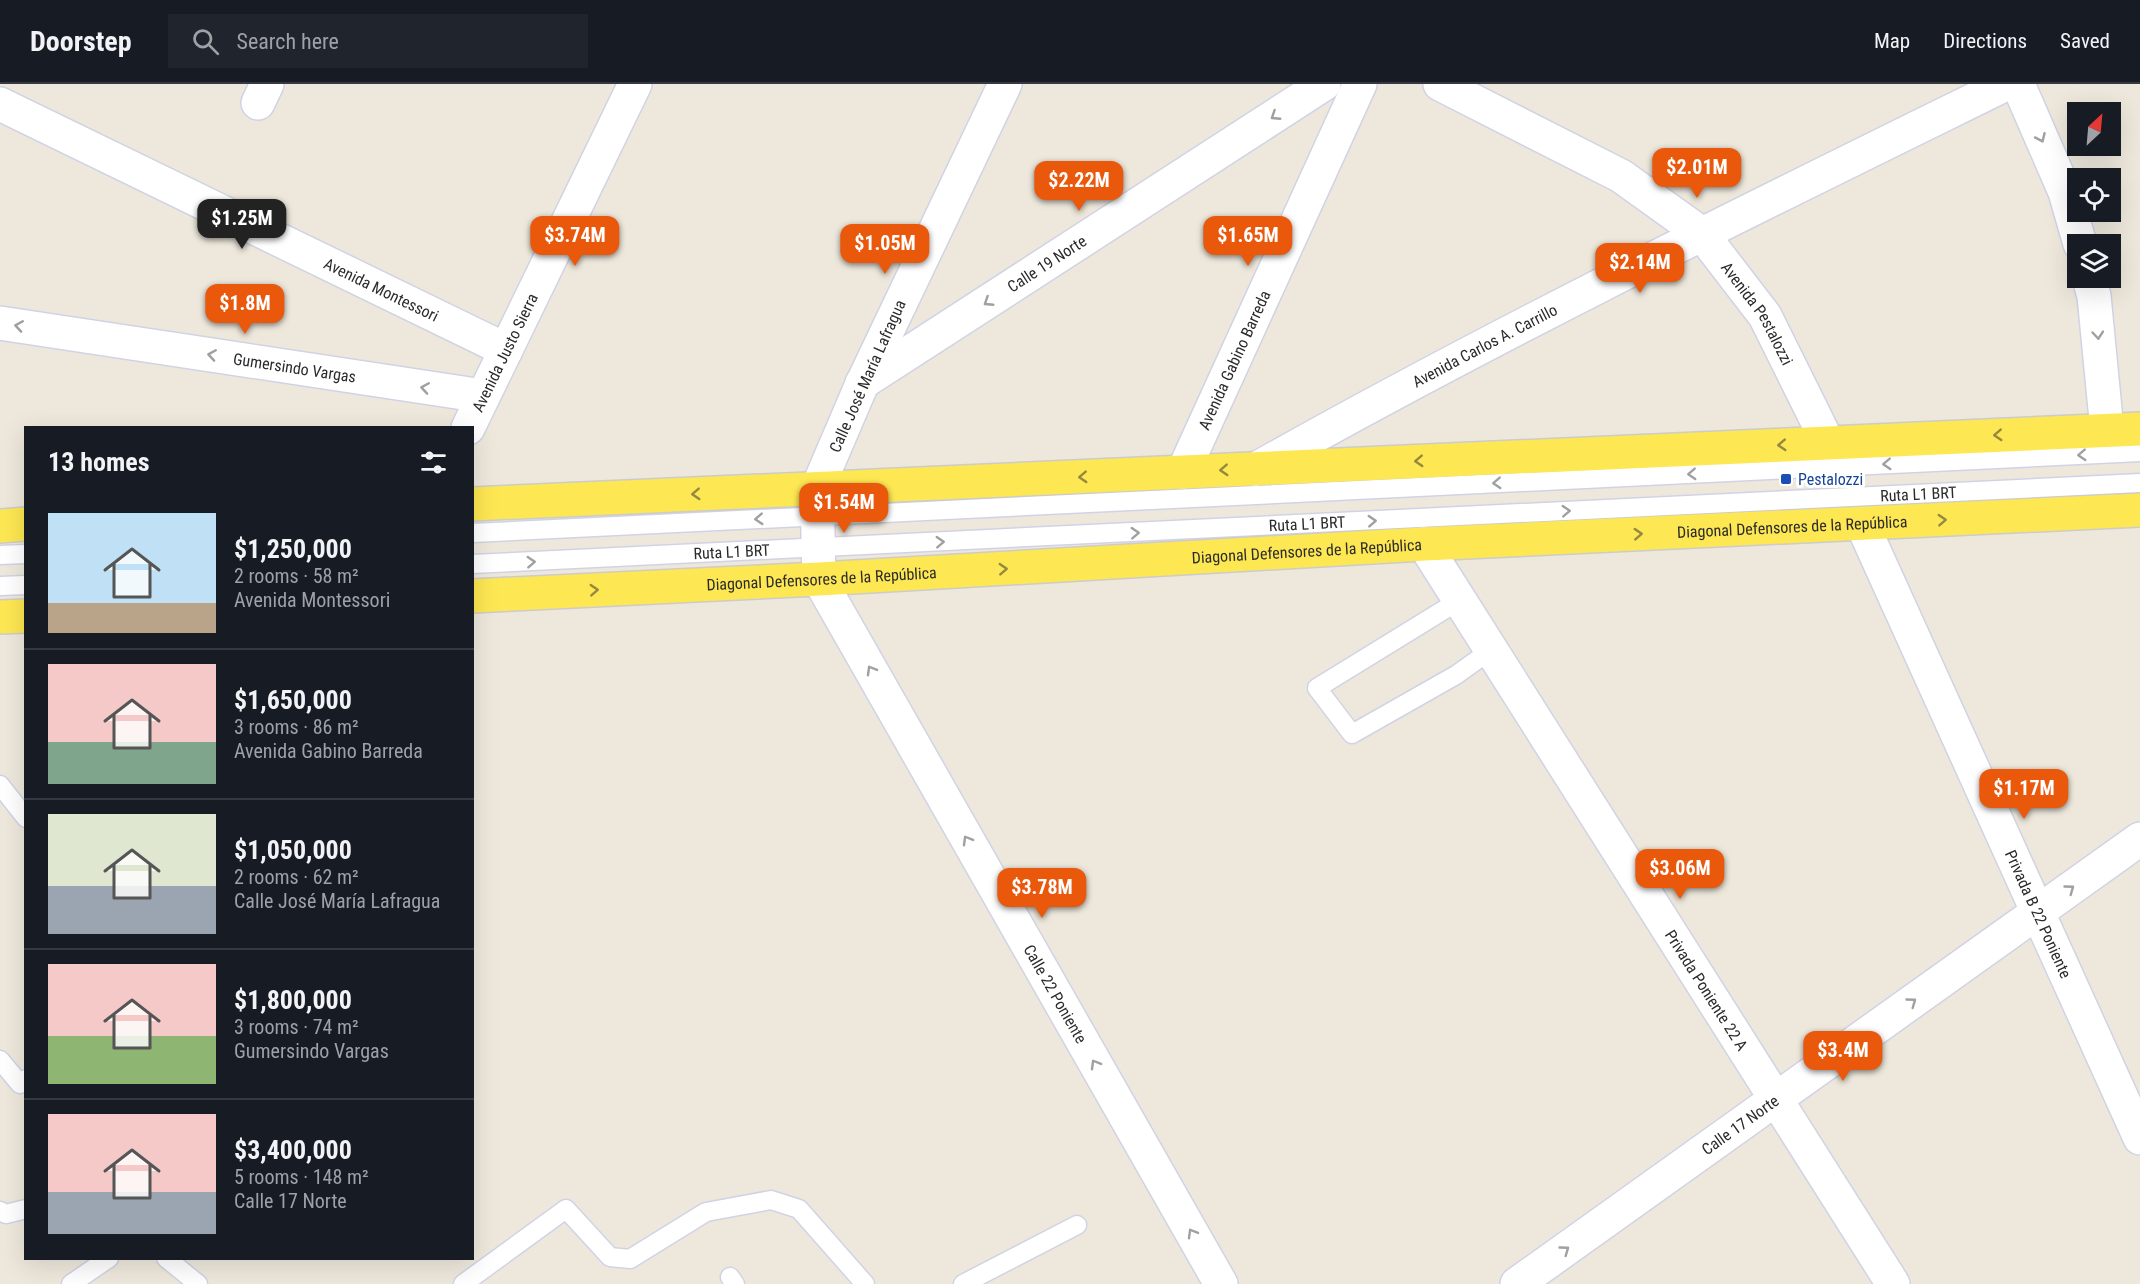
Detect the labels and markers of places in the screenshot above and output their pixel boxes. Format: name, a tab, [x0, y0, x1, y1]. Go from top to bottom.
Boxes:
pin: $2.01M	[1648, 148, 1746, 199]
pin: $2.22M	[1030, 161, 1128, 212]
pin: $1.25M	[193, 199, 291, 250]
pin: $3.74M	[526, 216, 624, 267]
pin: $1.65M	[1199, 216, 1297, 267]
pin: $1.05M	[836, 224, 934, 275]
pin: $2.14M	[1591, 243, 1689, 294]
pin: $1.8M	[203, 284, 287, 335]
place label: Pestalozzi	[1798, 470, 1863, 489]
marker: Pestalozzi	[1779, 472, 1793, 486]
pin: $1.54M	[795, 483, 893, 534]
pin: $1.17M	[1975, 769, 2073, 820]
pin: $3.06M	[1631, 849, 1729, 900]
pin: $3.78M	[993, 868, 1091, 919]
pin: $3.4M	[1801, 1031, 1885, 1082]

